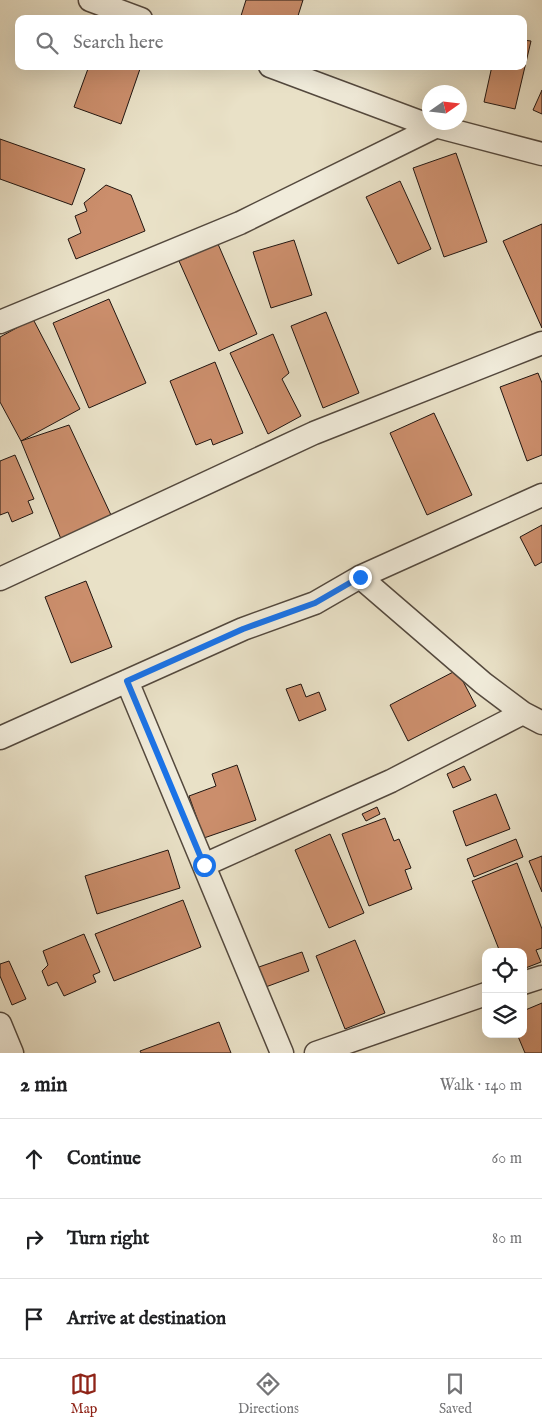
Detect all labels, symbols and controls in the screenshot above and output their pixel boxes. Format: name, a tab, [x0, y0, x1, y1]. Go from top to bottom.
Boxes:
search box	[15, 15, 527, 70]
icon: search	[33, 29, 61, 57]
text: Search here	[73, 31, 164, 55]
north arrow	[422, 85, 467, 130]
route end	[349, 566, 372, 589]
route start	[193, 854, 216, 877]
map controls	[482, 948, 527, 1038]
button: locate	[482, 948, 527, 993]
button: layers	[482, 993, 527, 1038]
text: 2 min	[20, 1072, 67, 1099]
text: Walk · 140 m	[440, 1076, 522, 1096]
icon: ahead	[20, 1145, 48, 1173]
text: Continue	[67, 1147, 141, 1171]
text: 60 m	[492, 1149, 522, 1169]
icon: right	[20, 1225, 48, 1253]
text: Turn right	[67, 1227, 149, 1251]
text: 80 m	[492, 1229, 522, 1249]
icon: arrive	[20, 1305, 48, 1333]
text: Arrive at destination	[67, 1307, 226, 1331]
tab: Map	[70, 1370, 98, 1418]
tab: Directions	[238, 1370, 299, 1418]
tab: Saved	[439, 1370, 472, 1418]

